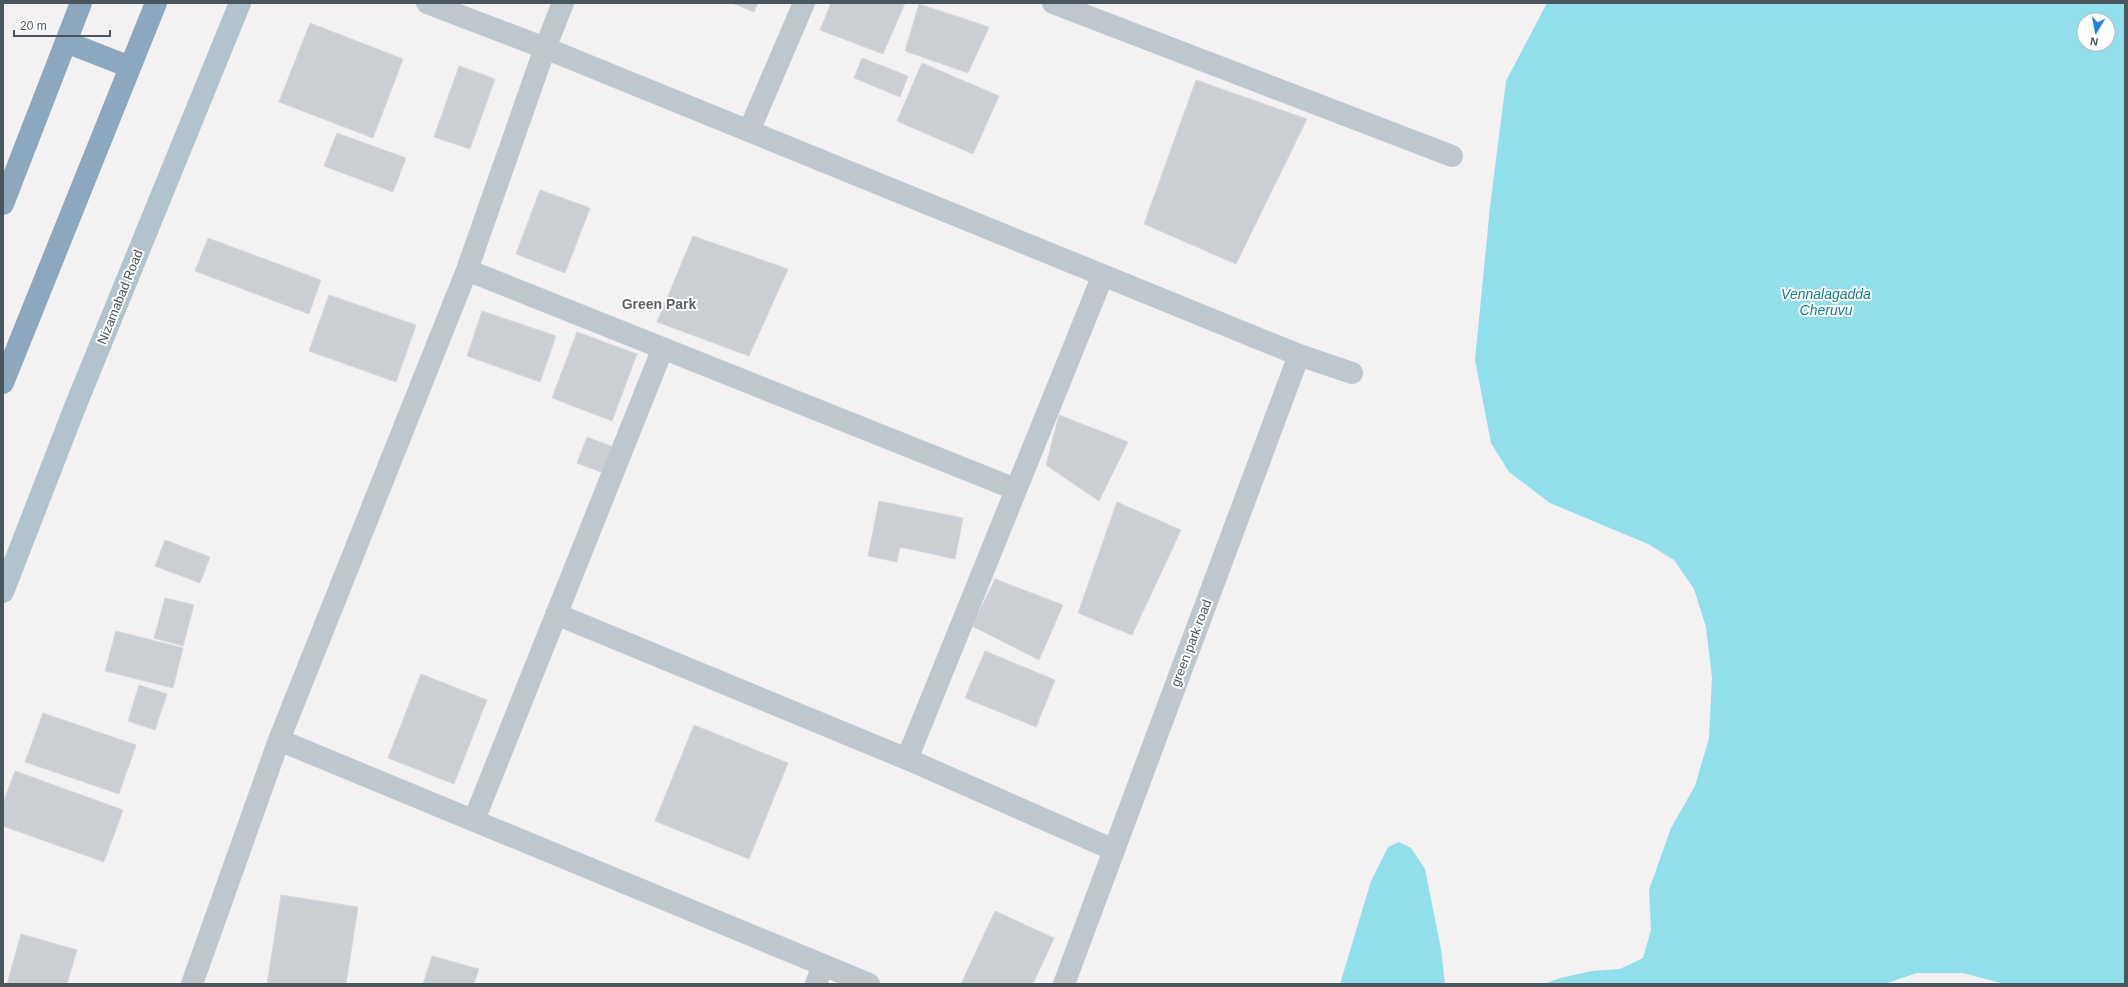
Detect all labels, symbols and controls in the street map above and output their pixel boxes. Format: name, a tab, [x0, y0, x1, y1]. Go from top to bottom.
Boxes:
scale bar	[14, 12, 110, 38]
north arrow	[2076, 12, 2116, 52]
text: 20 m	[20, 19, 47, 33]
text: N	[2089, 35, 2099, 48]
street label: Nizamabad Road	[94, 248, 146, 346]
water label: Vennalagadda Cheruvu	[1781, 286, 1871, 318]
district label: Green Park	[622, 296, 697, 312]
street label: green park road	[1168, 597, 1214, 689]

